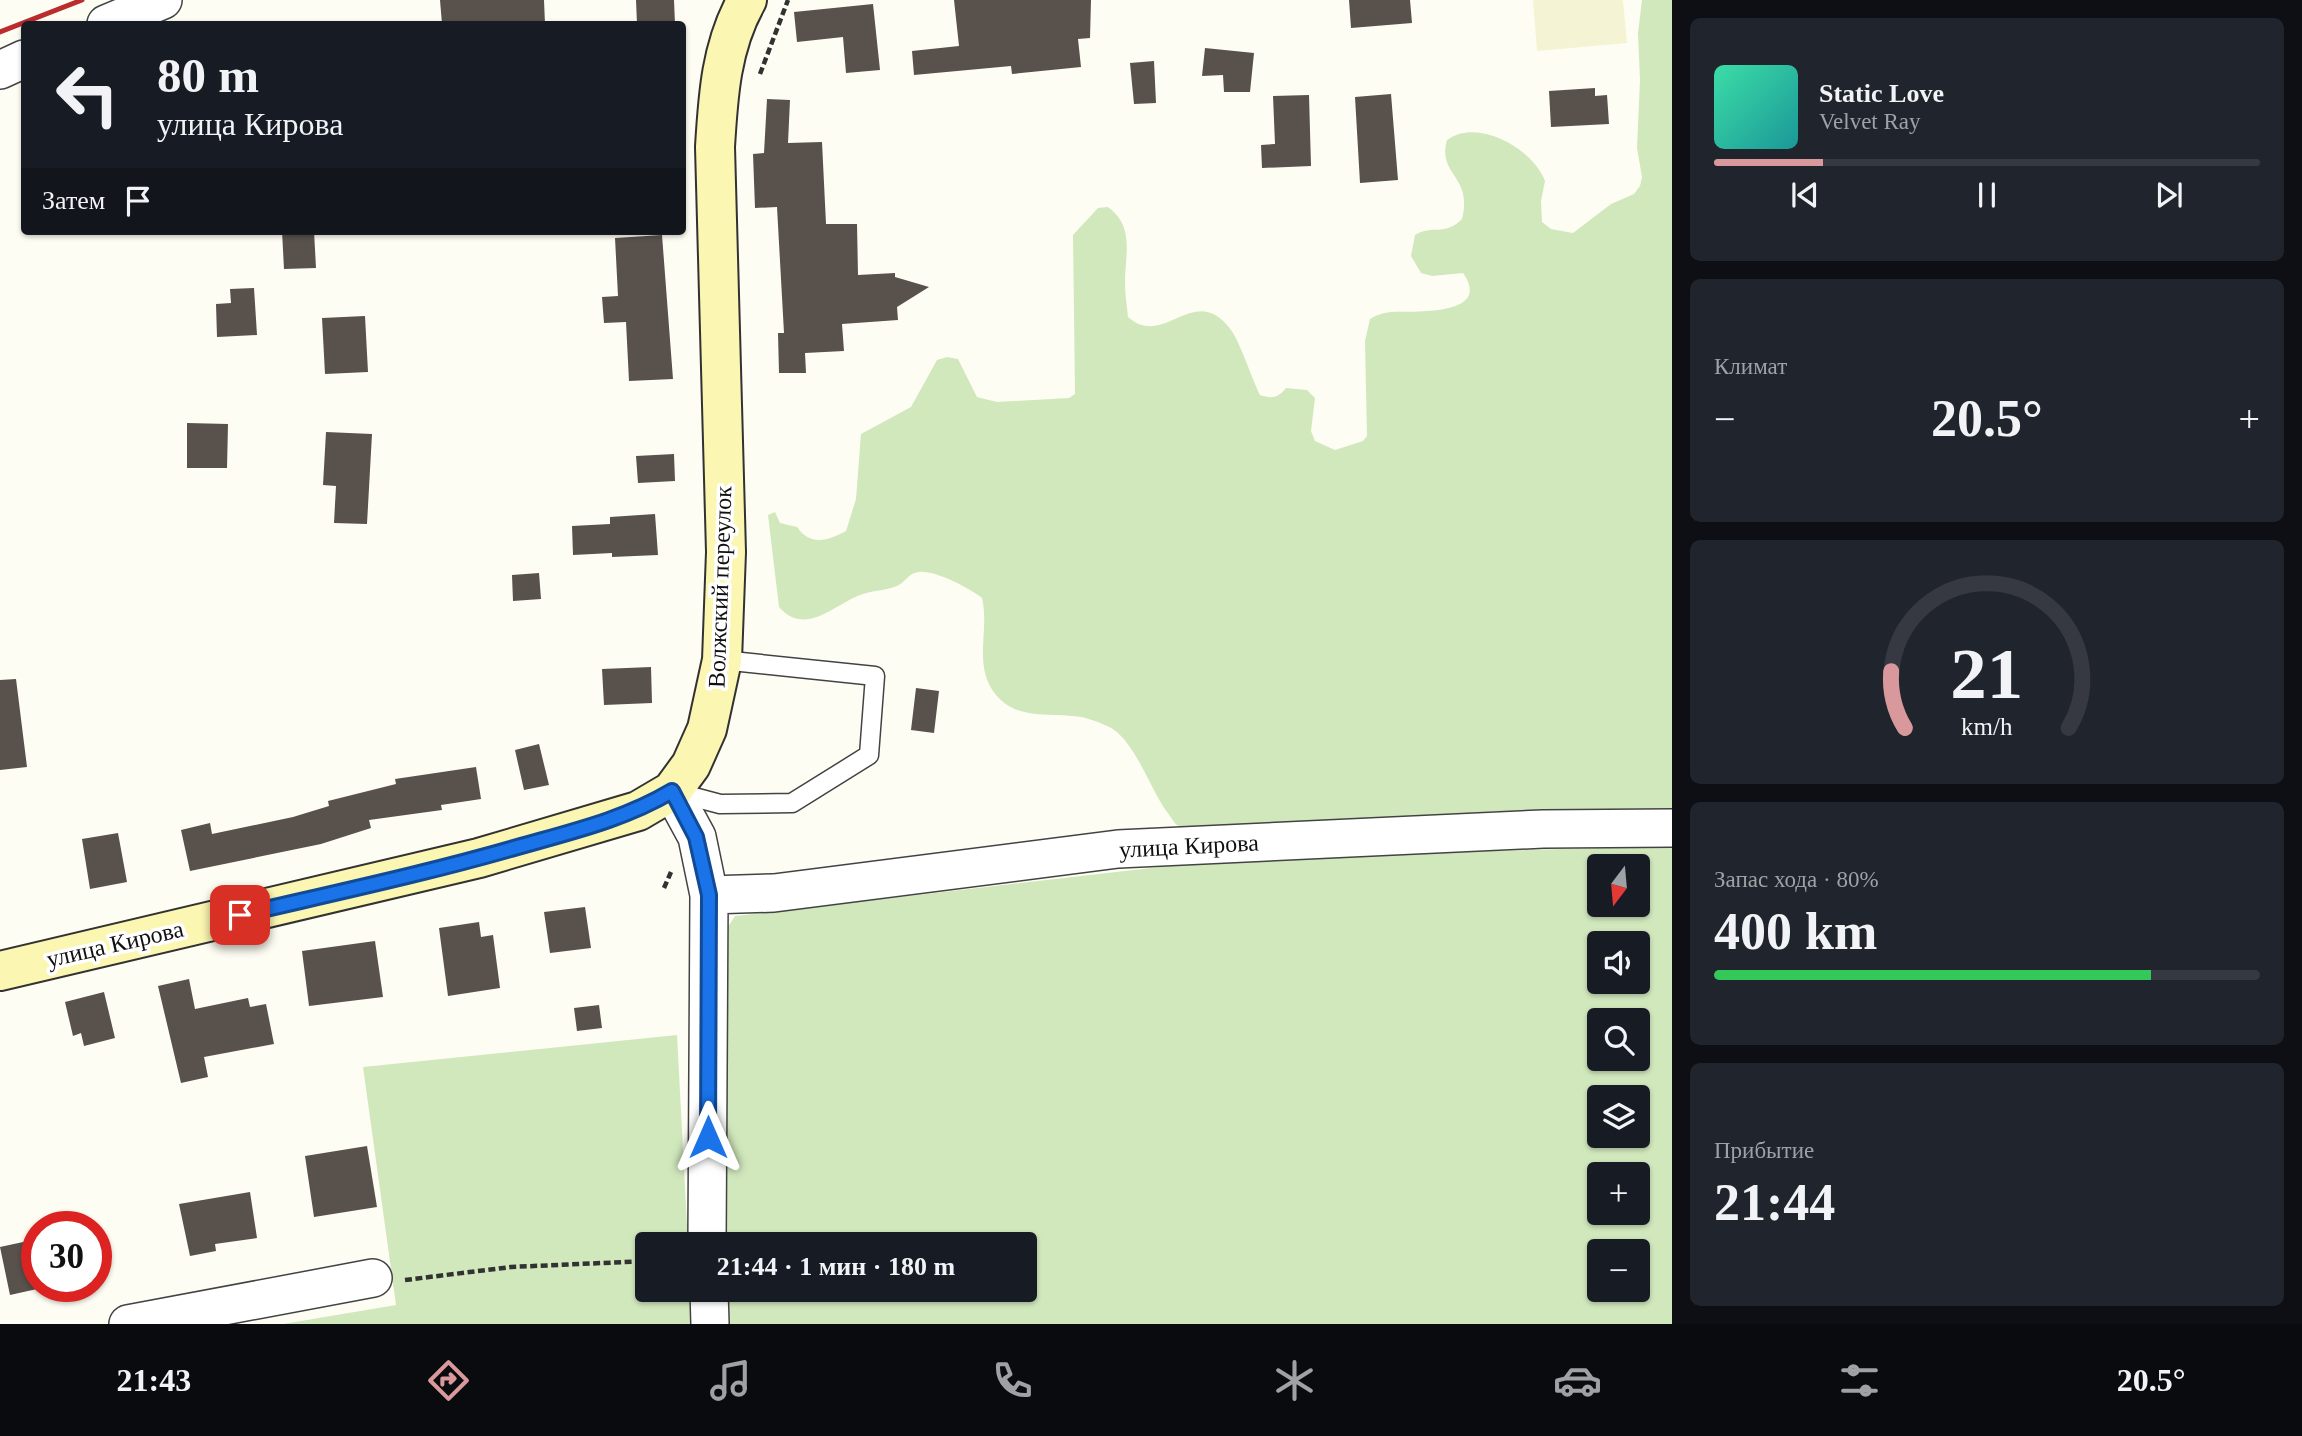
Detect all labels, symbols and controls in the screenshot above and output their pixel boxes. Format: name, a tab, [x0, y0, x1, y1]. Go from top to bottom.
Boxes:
text: 80 m	[157, 48, 259, 103]
icon: left	[42, 49, 133, 140]
text: Static Love	[1819, 79, 1944, 108]
text: улица Кирова	[157, 106, 343, 142]
text: Velvet Ray	[1819, 109, 1921, 134]
icon: previous	[1786, 176, 1824, 214]
icon: pause	[1968, 176, 2006, 214]
icon: next	[2150, 176, 2188, 214]
icon: arrive	[119, 182, 157, 220]
text: Затем	[42, 186, 105, 215]
text: Климат	[1714, 354, 1787, 379]
text: 20.5°	[1931, 390, 2043, 447]
text: −	[1714, 398, 1735, 440]
text: +	[2239, 398, 2260, 440]
street label: Волжский переулок	[703, 485, 737, 688]
text: 21	[1951, 633, 2023, 714]
text: km/h	[1961, 713, 2013, 740]
street label: улица Кирова	[1119, 829, 1260, 863]
north arrow	[1587, 854, 1650, 917]
map controls	[1587, 854, 1650, 1302]
text: Запас хода · 80%	[1714, 867, 1879, 892]
pin	[210, 885, 270, 945]
icon: arrive	[221, 896, 259, 934]
text: 400 km	[1714, 903, 1877, 960]
street label: улица Кирова	[44, 916, 186, 972]
button: sound	[1587, 931, 1650, 994]
button: search	[1587, 1008, 1650, 1071]
button: layers	[1587, 1085, 1650, 1148]
position arrow	[671, 1100, 745, 1174]
text: Прибытие	[1714, 1138, 1814, 1163]
button: +	[1587, 1162, 1650, 1225]
text: 21:44	[1714, 1174, 1835, 1231]
speed limit sign: 30	[21, 1211, 112, 1302]
button: −	[1587, 1239, 1650, 1302]
text: 21:44 · 1 мин · 180 m	[717, 1252, 955, 1281]
icon: directions	[424, 1356, 473, 1405]
icon: music	[706, 1356, 755, 1405]
icon: phone	[988, 1356, 1037, 1405]
icon: climate	[1270, 1356, 1319, 1405]
icon: car	[1553, 1356, 1602, 1405]
icon: filters	[1835, 1356, 1884, 1405]
text: 21:43	[117, 1362, 191, 1398]
text: 20.5°	[2117, 1362, 2185, 1398]

